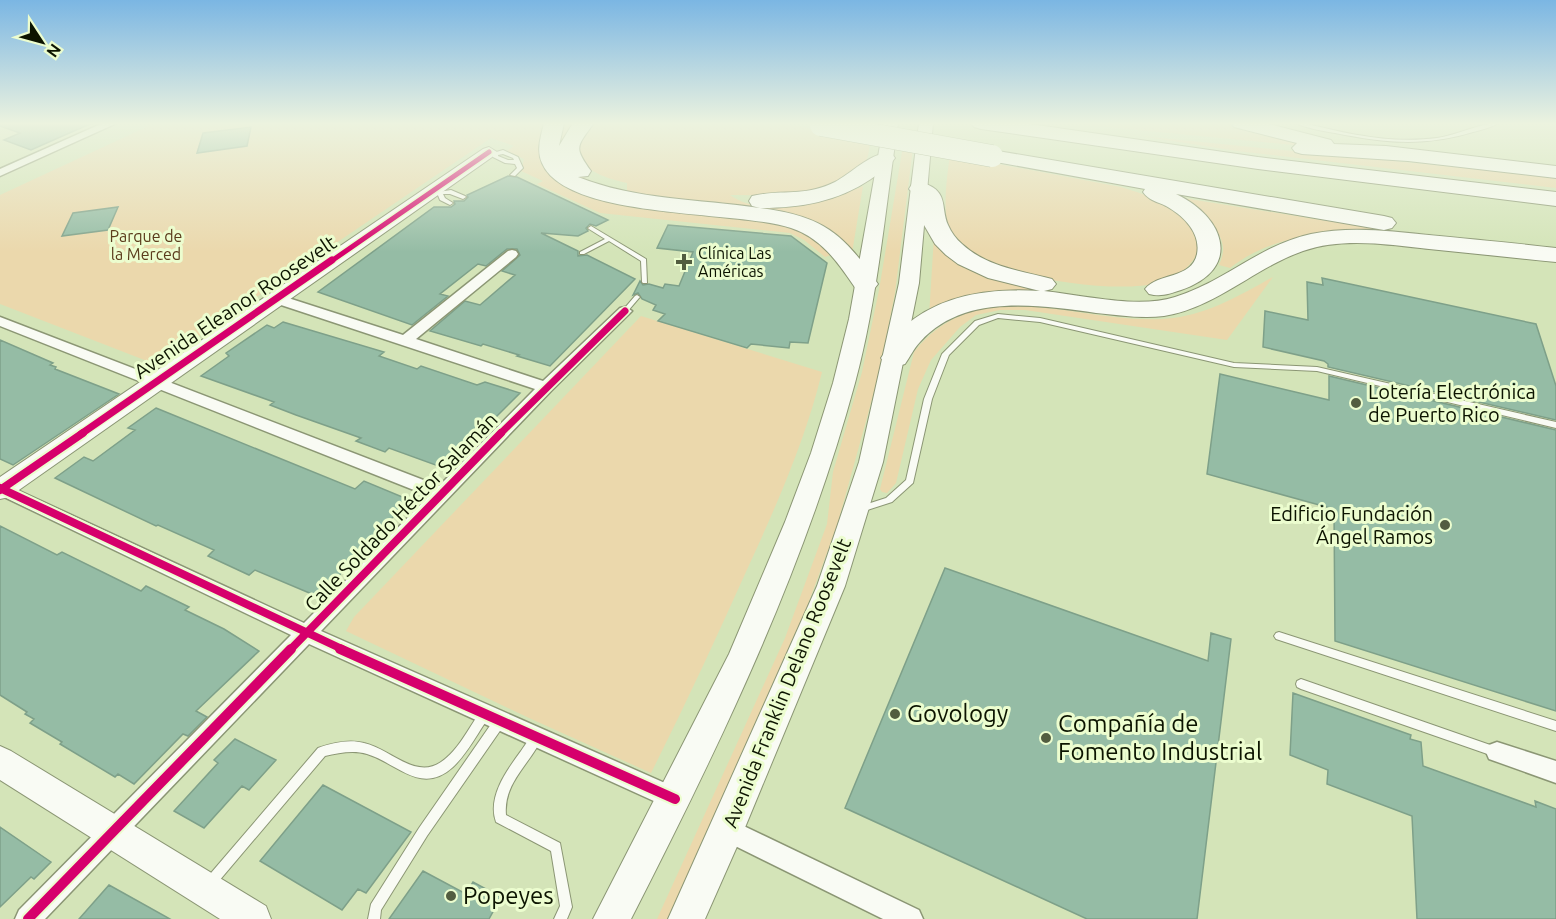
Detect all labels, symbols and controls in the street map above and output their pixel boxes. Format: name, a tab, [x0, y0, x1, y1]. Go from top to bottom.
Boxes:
north arrow	[12, 12, 72, 72]
text: N	[43, 41, 65, 61]
park label: Parque de la Merced	[110, 227, 182, 263]
street label: Avenida Eleanor Roosevelt	[129, 230, 340, 383]
place label: Clínica Las Américas	[698, 244, 772, 280]
marker: Clínica Las Américas	[675, 253, 693, 271]
place label: Lotería Electrónica de Puerto Rico	[1368, 380, 1536, 426]
marker: Lotería Electrónica de Puerto Rico	[1349, 396, 1363, 410]
street label: Calle Soldado Héctor Salamán	[300, 408, 502, 616]
place label: Edificio Fundación Ángel Ramos	[1270, 502, 1433, 548]
marker: Edificio Fundación Ángel Ramos	[1438, 518, 1452, 532]
street label: Avenida Franklin Delano Roosevelt	[718, 535, 855, 831]
place label: Govology	[907, 700, 1009, 727]
marker: Govology	[888, 707, 902, 721]
place label: Compañía de Fomento Industrial	[1058, 710, 1262, 765]
marker: Compañía de Fomento Industrial	[1039, 731, 1053, 745]
place label: Popeyes	[463, 882, 554, 909]
marker: Popeyes	[444, 889, 458, 903]

